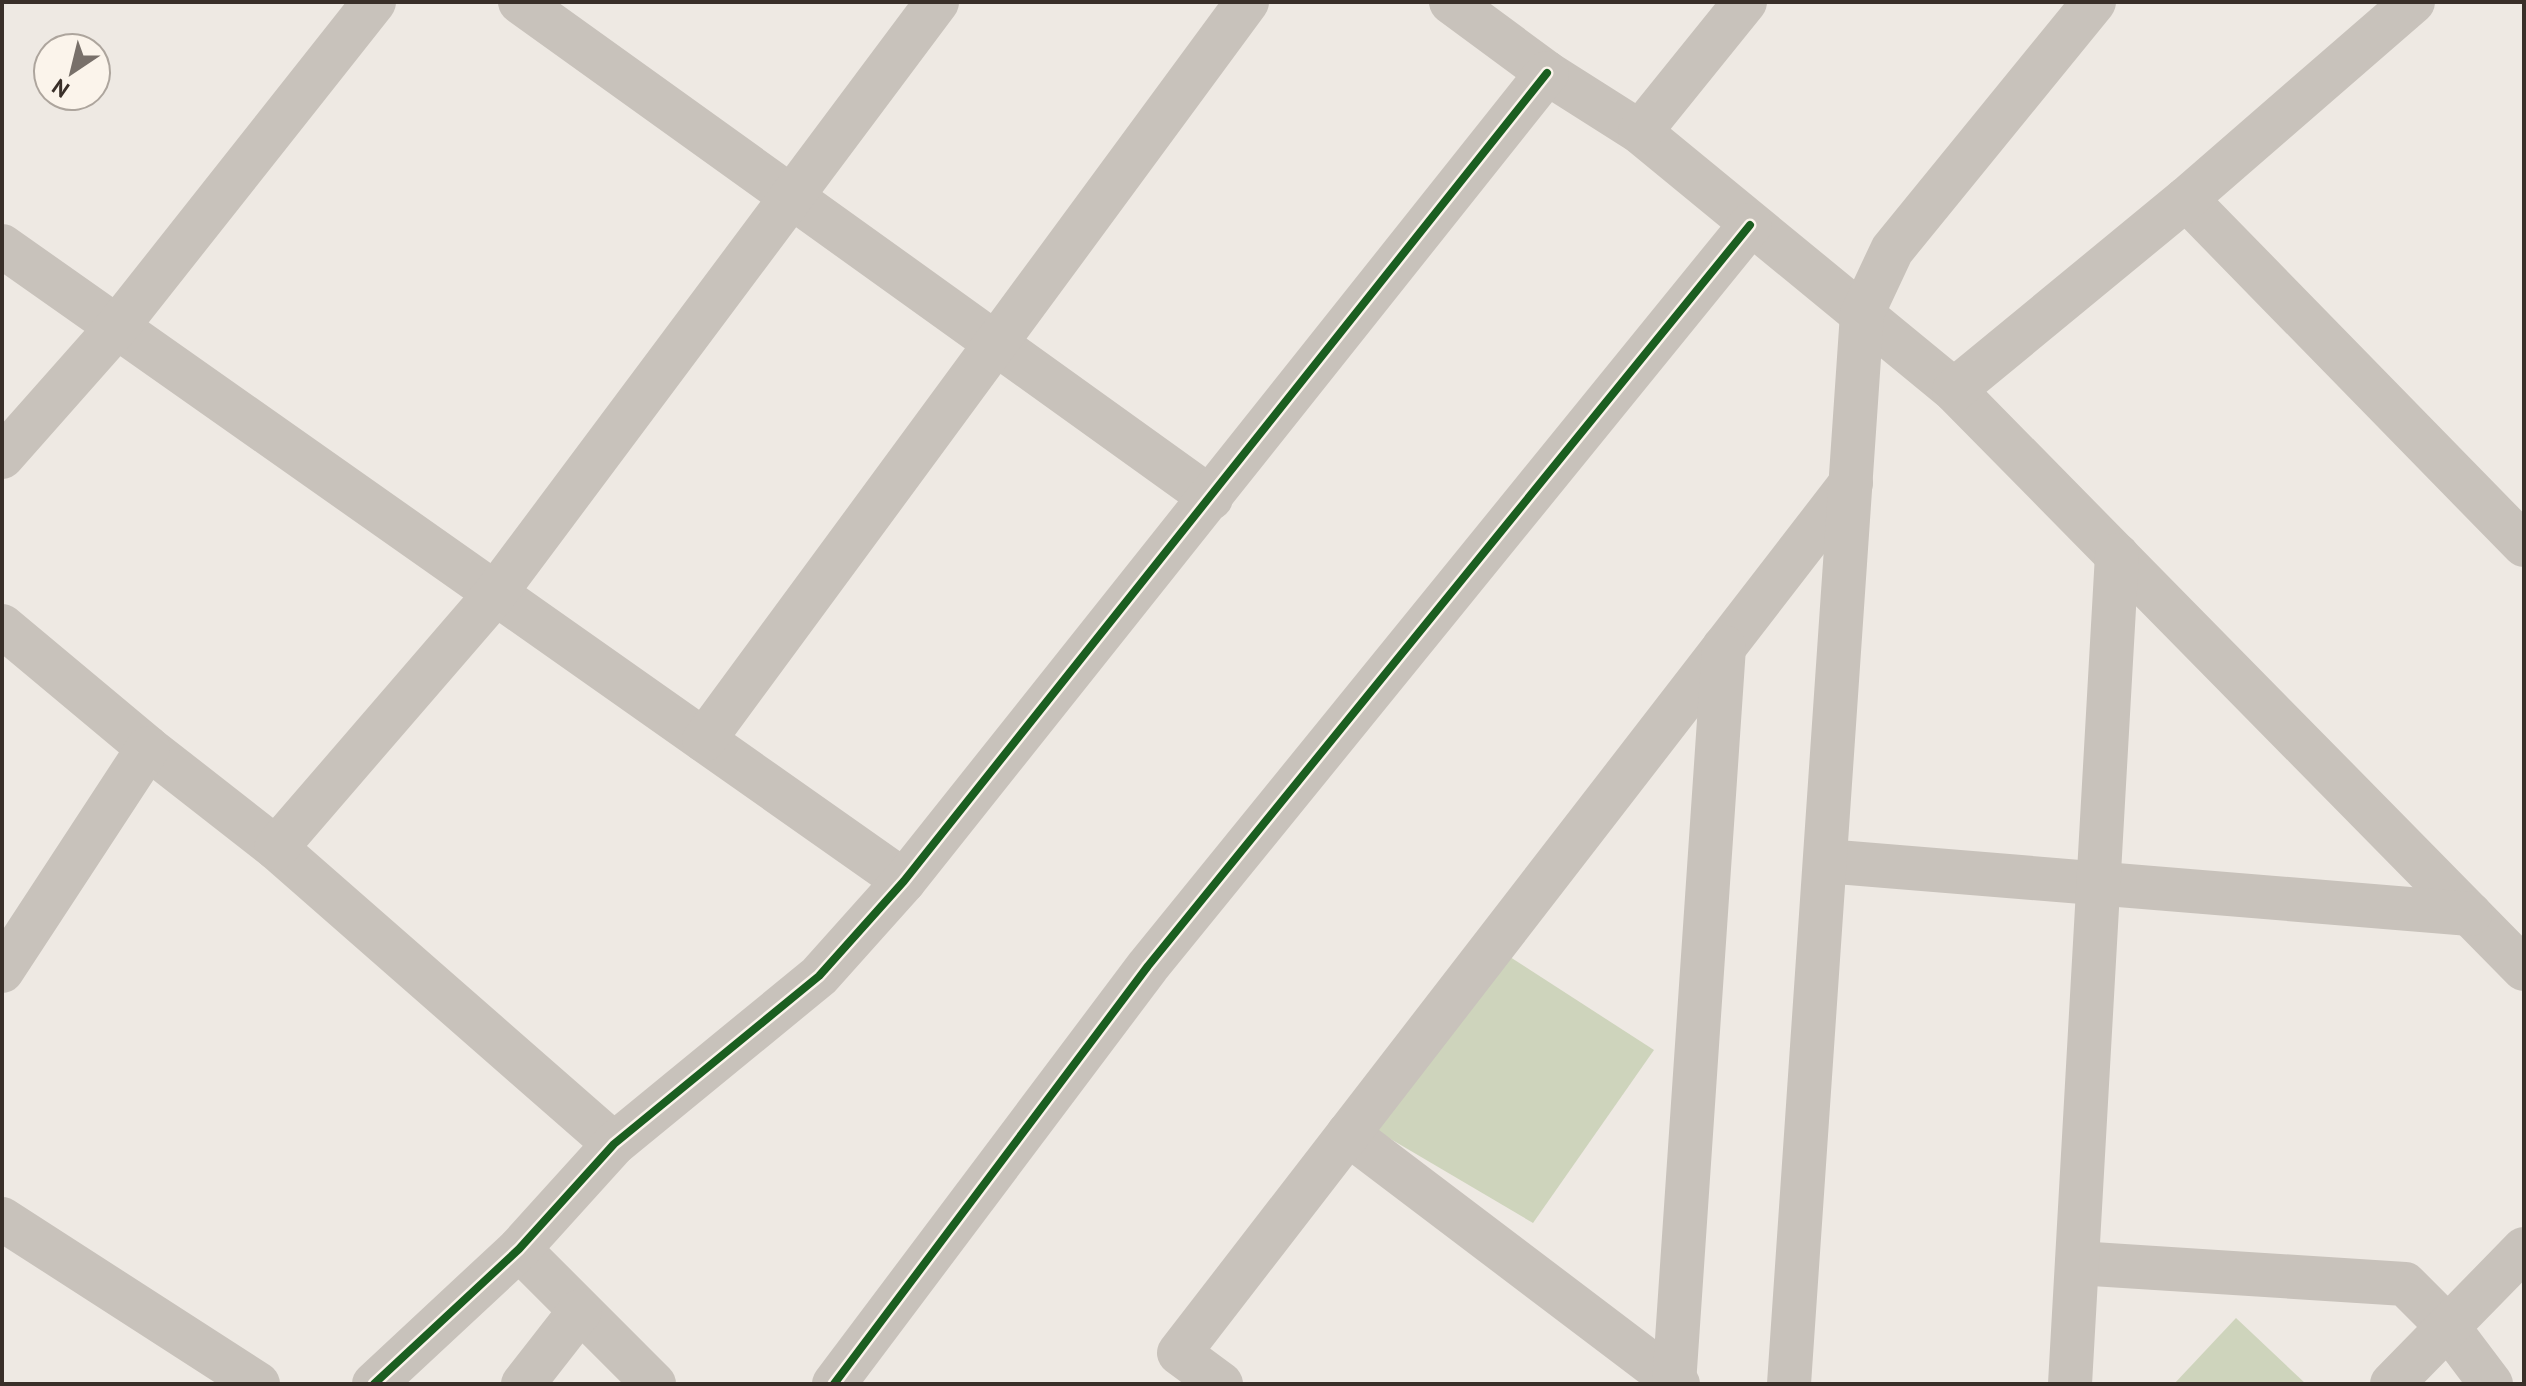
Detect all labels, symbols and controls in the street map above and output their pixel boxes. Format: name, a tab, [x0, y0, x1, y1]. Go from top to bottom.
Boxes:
north arrow	[32, 32, 112, 112]
text: N	[47, 73, 74, 104]

